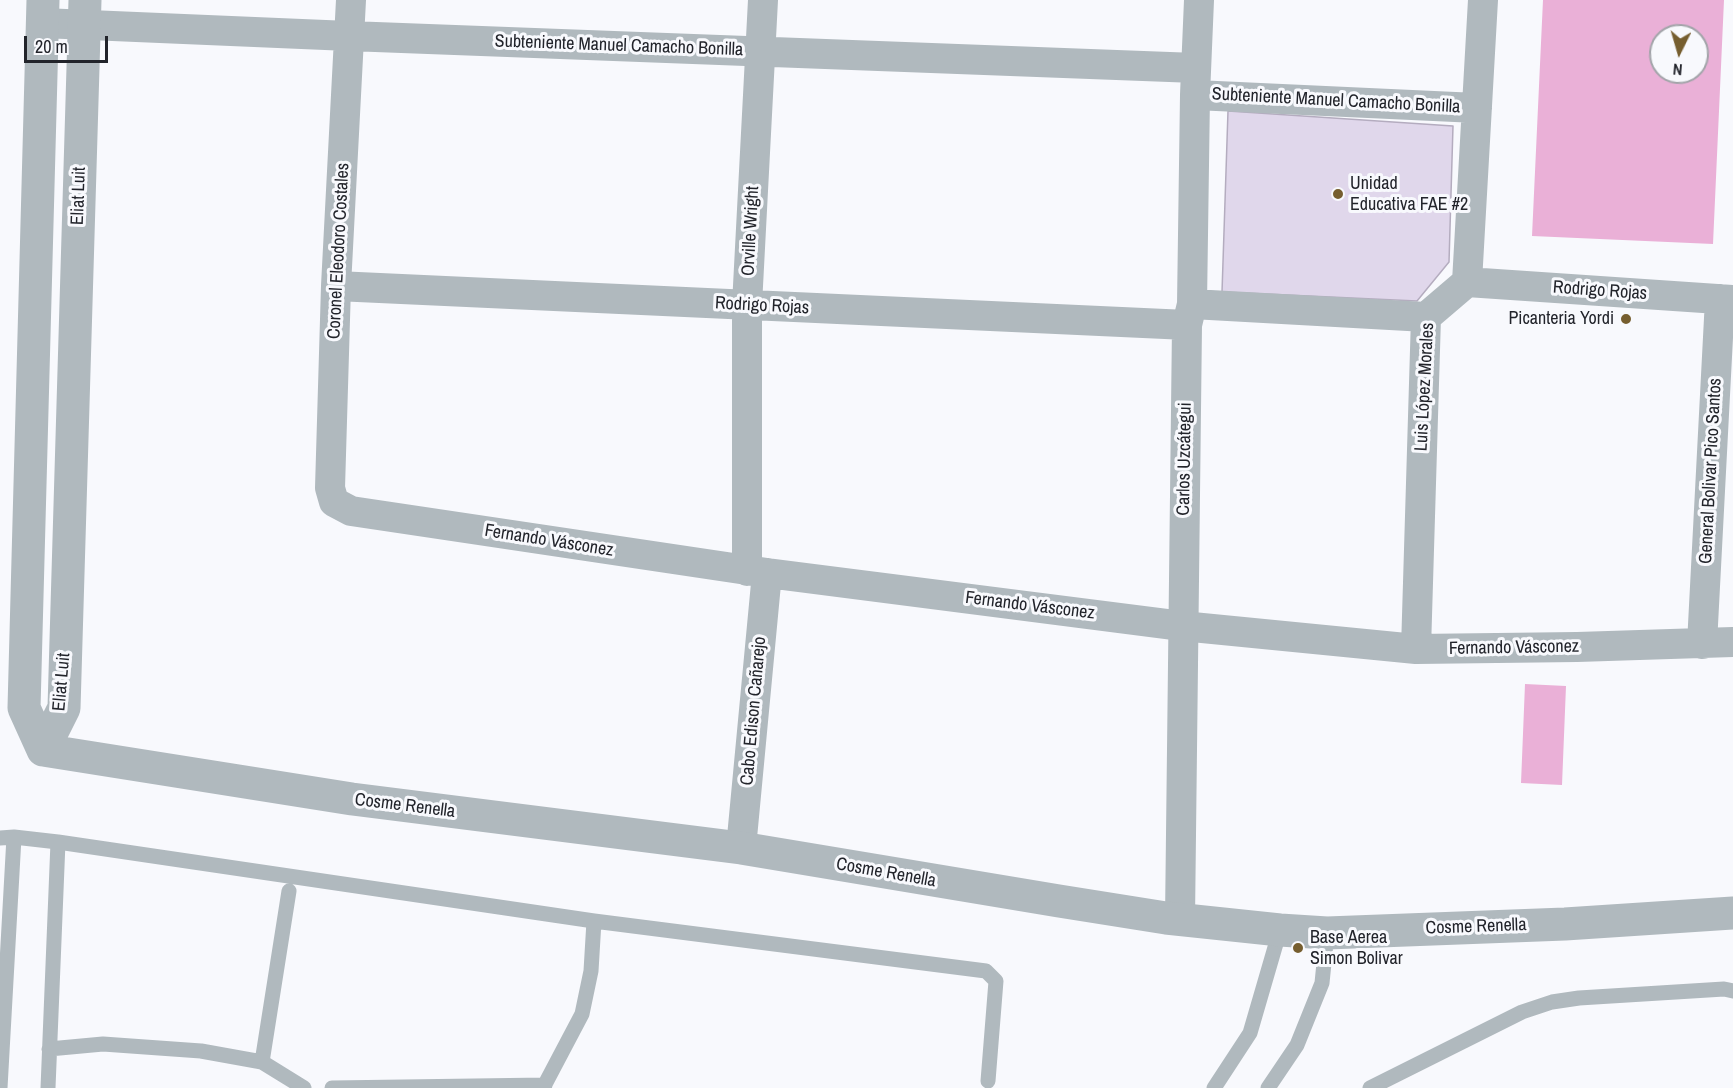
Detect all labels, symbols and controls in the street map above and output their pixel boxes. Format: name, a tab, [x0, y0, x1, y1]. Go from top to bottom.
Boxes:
scale bar	[27, 24, 111, 62]
north arrow	[1649, 24, 1709, 84]
street label: Subteniente Manuel Camacho Bonilla	[494, 31, 744, 61]
text: 20 m	[35, 34, 68, 59]
text: N	[1672, 59, 1683, 81]
street label: Subteniente Manuel Camacho Bonilla	[1211, 84, 1461, 118]
street label: Coronel Eleodoro Costales	[324, 162, 354, 340]
street label: Eliat Luit	[67, 167, 91, 225]
place label: Unidad Educativa FAE #2	[1350, 173, 1468, 216]
street label: Orville Wright	[738, 186, 764, 276]
marker: Unidad Educativa FAE #2	[1331, 187, 1345, 201]
street label: Rodrigo Rojas	[1552, 277, 1648, 305]
street label: Rodrigo Rojas	[714, 293, 810, 319]
place label: Picanteria Yordi	[1509, 308, 1614, 330]
marker: Picanteria Yordi	[1619, 312, 1633, 326]
street label: Luis López Morales	[1411, 322, 1439, 452]
street label: General Bolivar Pico Santos	[1695, 377, 1727, 565]
street label: Carlos Uzcátegui	[1173, 402, 1197, 516]
street label: Fernando Vásconez	[483, 520, 615, 562]
street label: Fernando Vásconez	[964, 587, 1096, 625]
street label: Cabo Edison Cañarejo	[737, 636, 771, 786]
street label: Fernando Vásconez	[1449, 636, 1579, 660]
street label: Eliat Luit	[49, 652, 75, 712]
street label: Cosme Renella	[354, 789, 456, 823]
street label: Cosme Renella	[834, 854, 938, 892]
street label: Cosme Renella	[1425, 914, 1527, 940]
place label: Base Aerea Simon Bolivar	[1310, 927, 1403, 970]
marker: Base Aerea Simon Bolivar	[1291, 941, 1305, 955]

